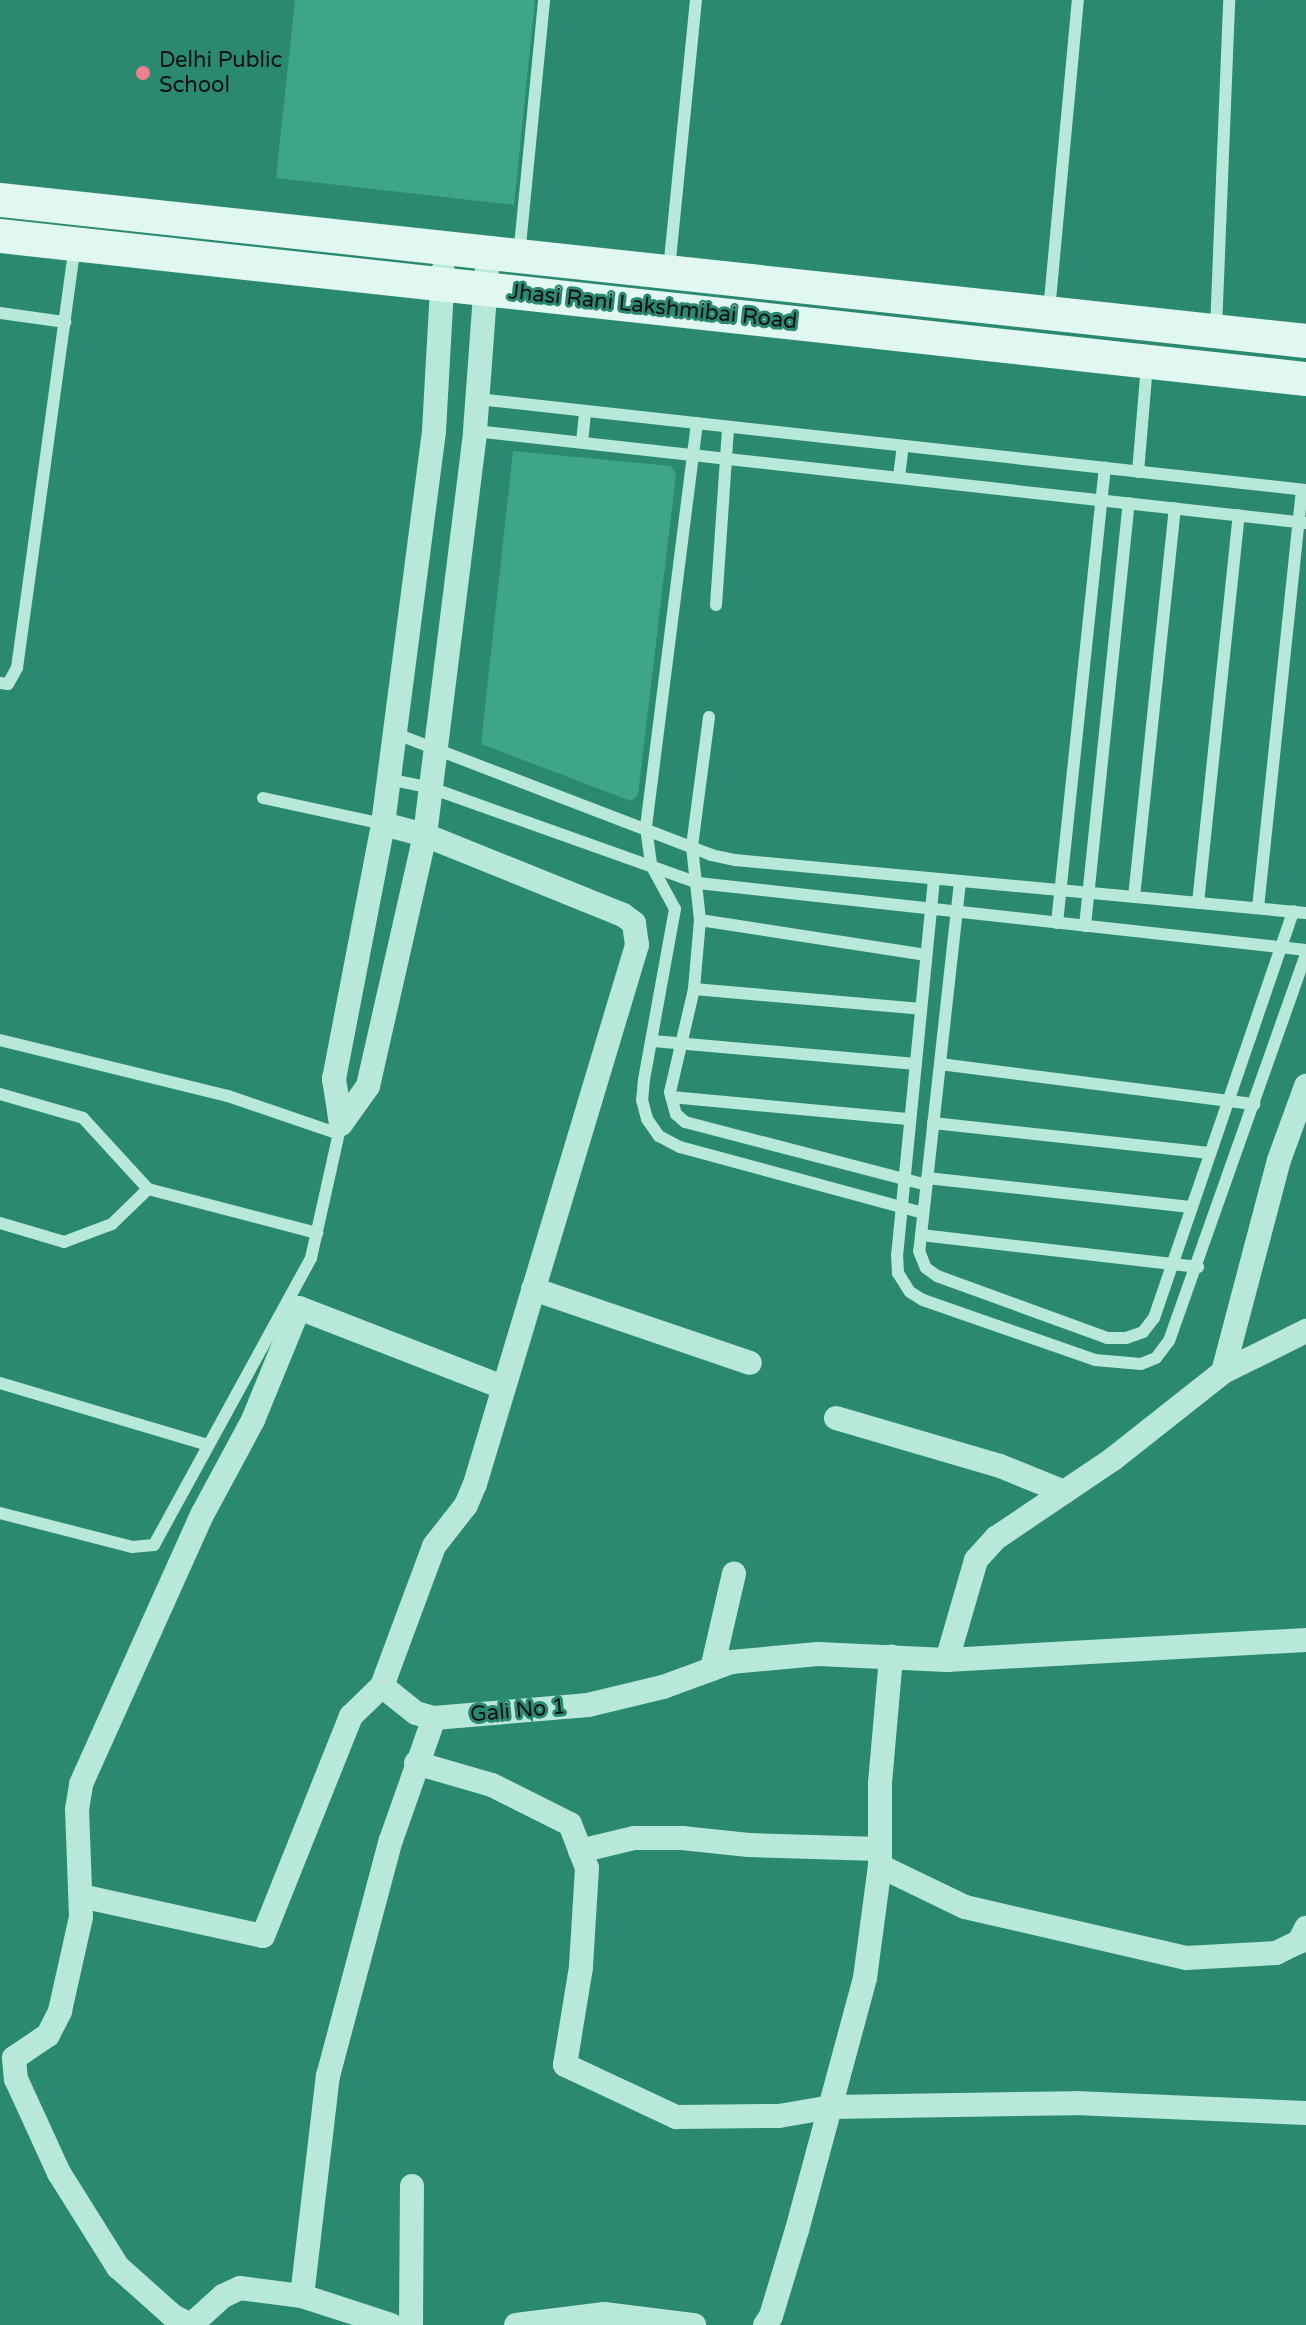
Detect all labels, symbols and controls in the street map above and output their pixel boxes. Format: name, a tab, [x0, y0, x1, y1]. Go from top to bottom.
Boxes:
place label: Delhi Public School	[159, 47, 282, 98]
marker: Delhi Public School	[134, 64, 152, 82]
street label: Jhasi Rani Lakshmibai Road	[508, 279, 798, 335]
street label: Gali No 1	[469, 1694, 567, 1728]

